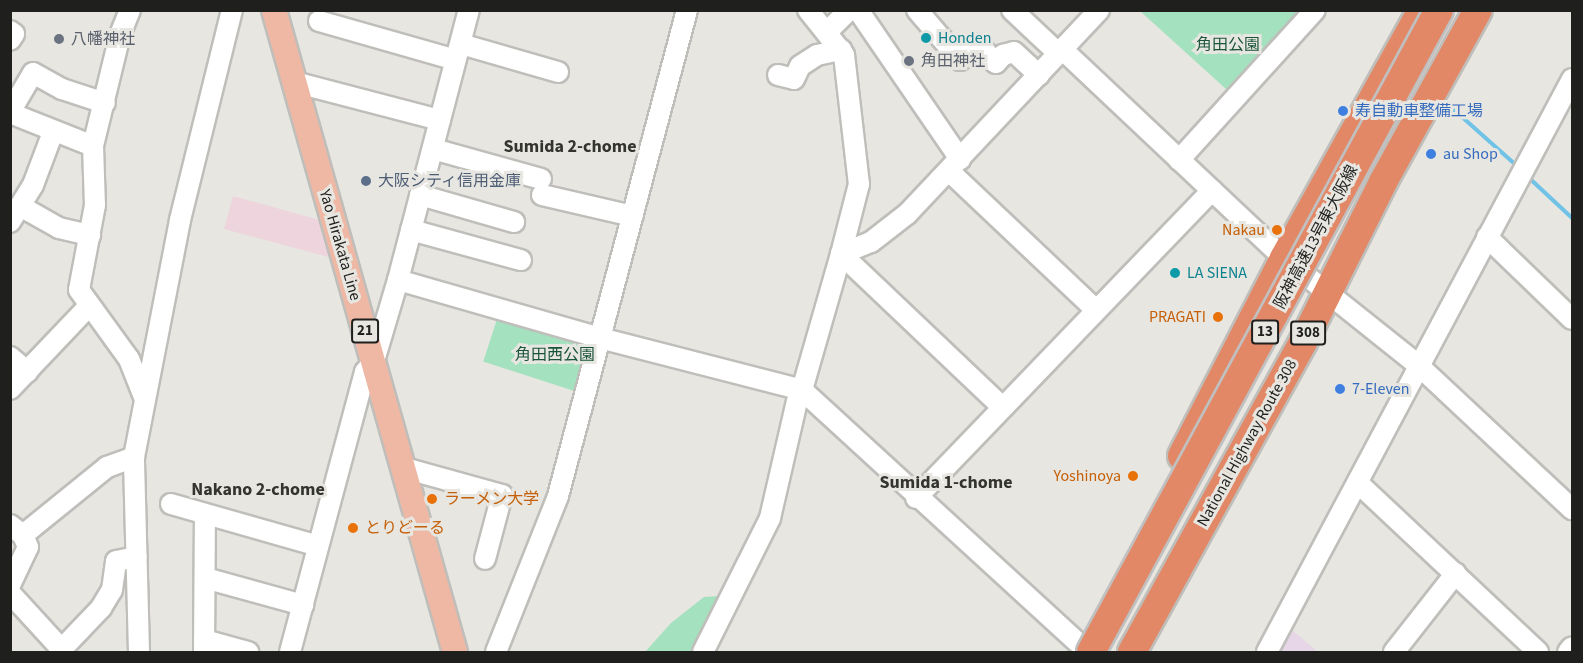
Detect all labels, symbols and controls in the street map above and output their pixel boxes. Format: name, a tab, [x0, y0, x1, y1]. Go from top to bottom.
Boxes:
place label: Honden	[938, 28, 991, 48]
place label: 八幡神社	[71, 29, 135, 49]
marker: Honden	[919, 31, 933, 45]
marker: 八幡神社	[52, 32, 66, 46]
park label: 角田公園	[1196, 35, 1260, 55]
place label: 角田神社	[921, 51, 985, 71]
marker: 角田神社	[902, 54, 916, 68]
place label: 寿自動車整備工場	[1355, 101, 1483, 121]
marker: 寿自動車整備工場	[1336, 104, 1350, 118]
district label: Sumida 2-chome	[504, 136, 636, 158]
place label: au Shop	[1443, 144, 1498, 164]
marker: au Shop	[1424, 147, 1438, 161]
street label: 阪神高速13号東大阪線	[1270, 162, 1362, 312]
place label: 大阪シティ信用金庫	[378, 171, 522, 191]
marker: 大阪シティ信用金庫	[359, 174, 373, 188]
street label: Yao Hirakata Line	[315, 187, 365, 303]
place label: Nakau	[1222, 220, 1265, 240]
marker: Nakau	[1270, 223, 1284, 237]
place label: LA SIENA	[1187, 263, 1247, 283]
marker: LA SIENA	[1168, 266, 1182, 280]
place label: PRAGATI	[1149, 307, 1206, 327]
marker: PRAGATI	[1211, 310, 1225, 324]
road number: 21	[350, 319, 380, 343]
road number: 13	[1250, 320, 1280, 344]
road number: 308	[1290, 321, 1326, 345]
park label: 角田西公園	[515, 345, 595, 365]
street label: National Highway Route 308	[1193, 356, 1301, 530]
place label: 7-Eleven	[1352, 379, 1410, 399]
marker: 7-Eleven	[1333, 382, 1347, 396]
place label: Yoshinoya	[1053, 466, 1121, 486]
marker: Yoshinoya	[1126, 469, 1140, 483]
district label: Sumida 1-chome	[880, 472, 1012, 494]
district label: Nakano 2-chome	[191, 479, 325, 501]
place label: ラーメン大学	[444, 489, 540, 509]
marker: ラーメン大学	[425, 492, 439, 506]
place label: とりどーる	[365, 518, 445, 538]
marker: とりどーる	[346, 521, 360, 535]

